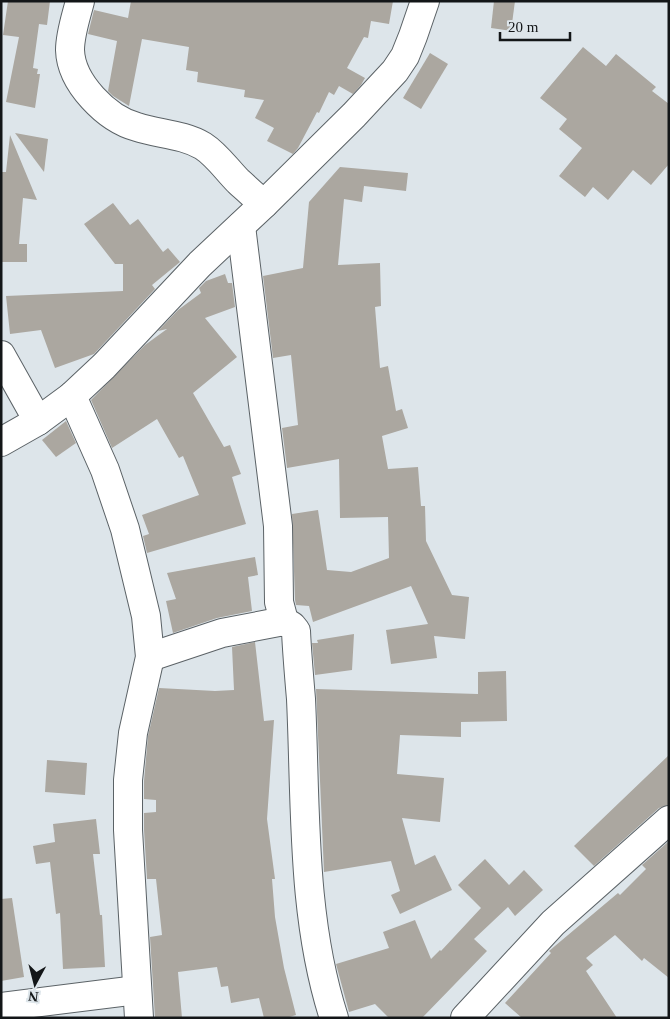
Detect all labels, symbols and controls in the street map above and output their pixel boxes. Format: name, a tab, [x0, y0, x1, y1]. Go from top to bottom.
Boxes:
scale bar	[500, 10, 570, 42]
text: 20 m	[508, 19, 539, 35]
north arrow	[10, 959, 60, 1009]
text: N	[28, 988, 39, 1004]

